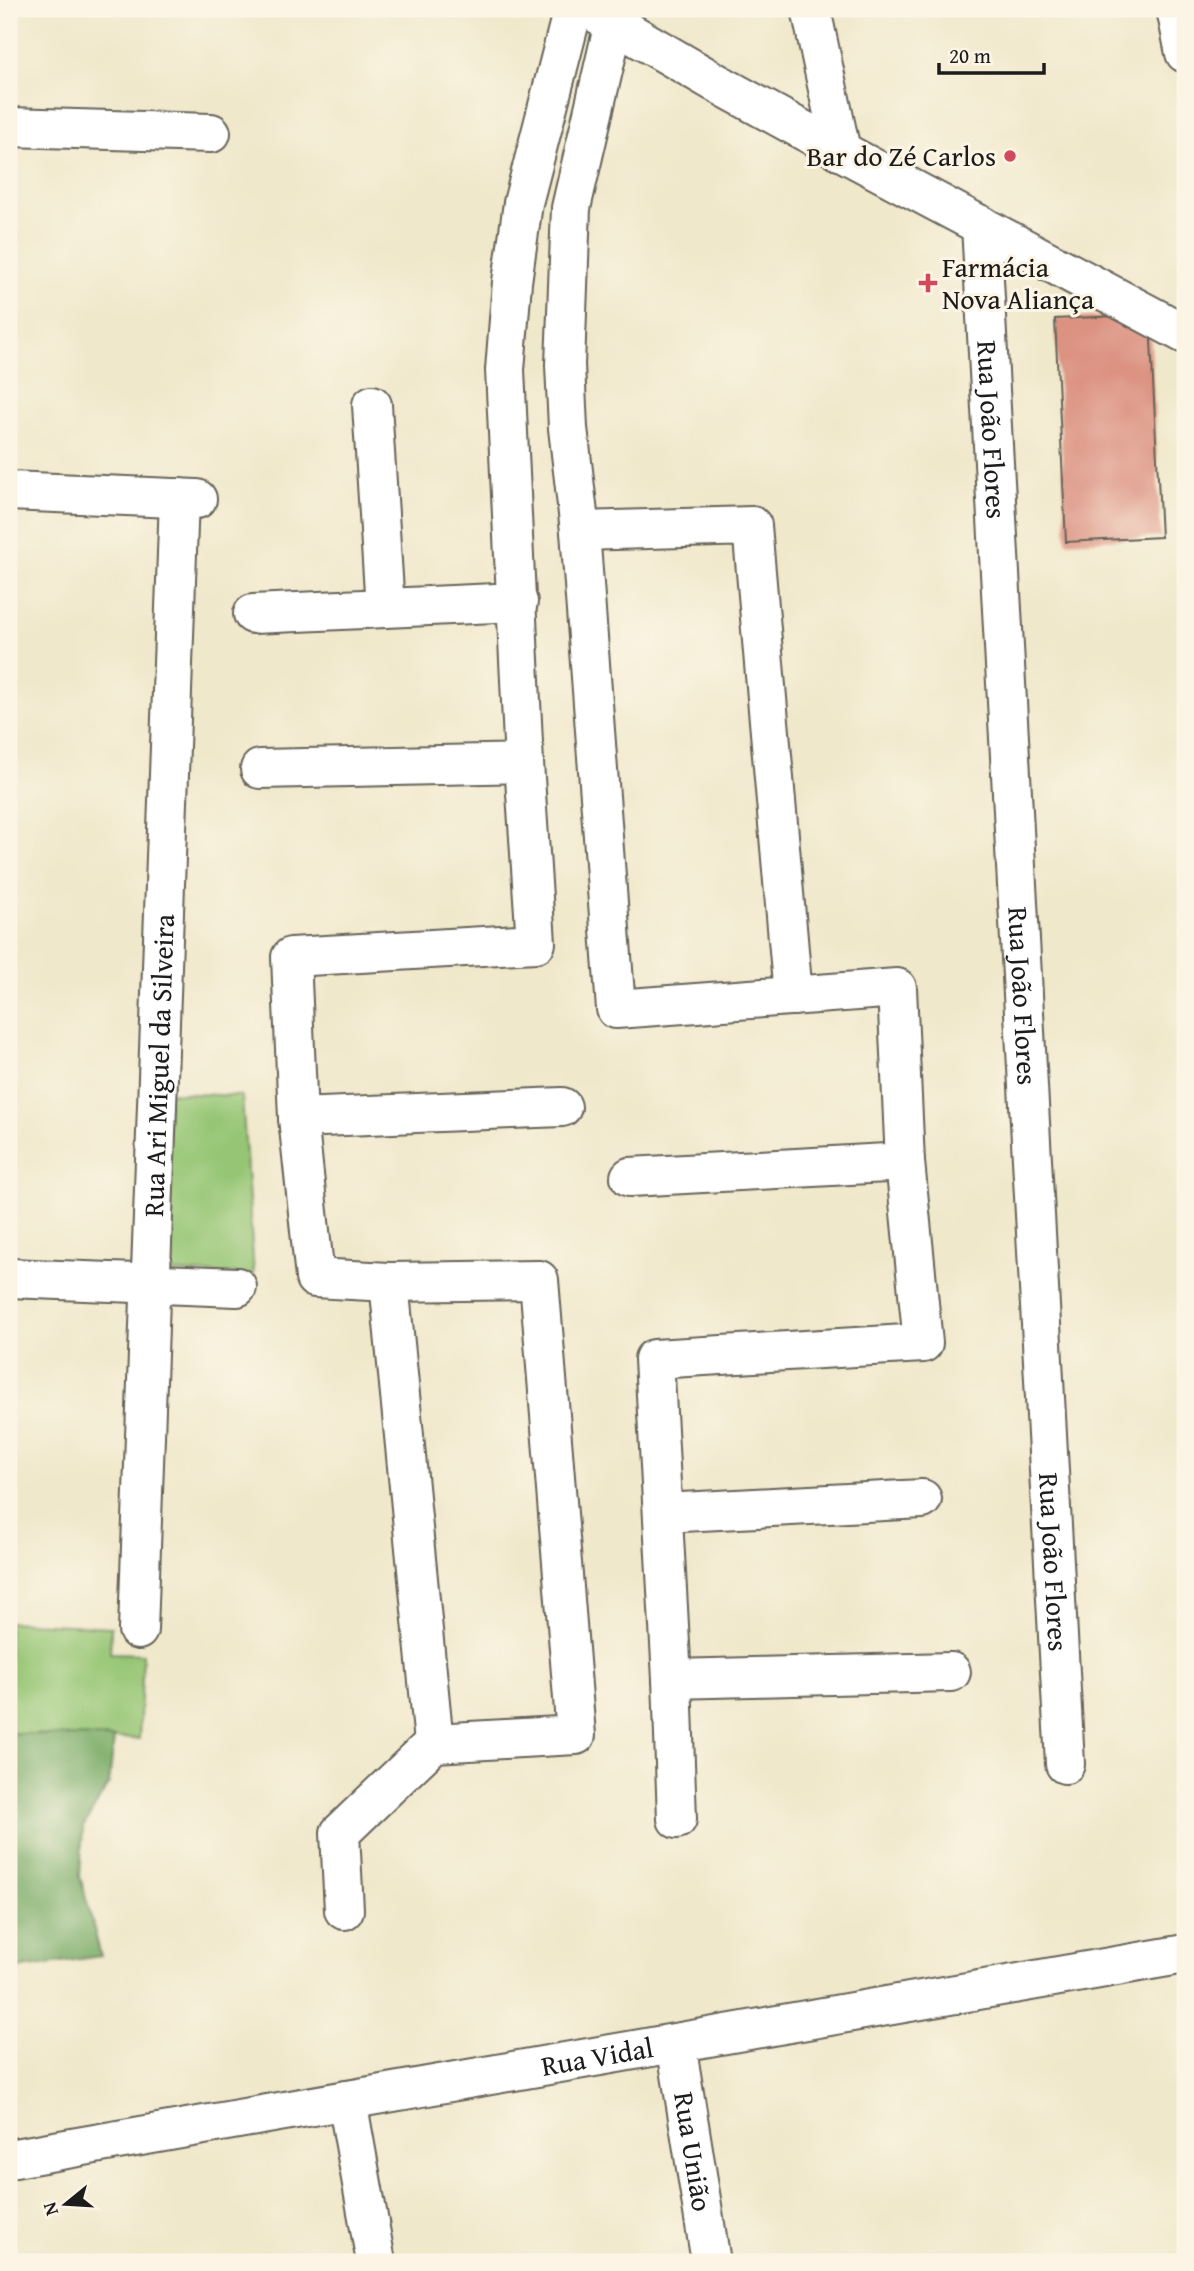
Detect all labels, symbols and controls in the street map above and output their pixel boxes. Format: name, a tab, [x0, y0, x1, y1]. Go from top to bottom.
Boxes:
scale bar	[939, 32, 1044, 76]
text: 20 m	[949, 40, 991, 71]
place label: Bar do Zé Carlos	[806, 135, 996, 176]
marker: Bar do Zé Carlos	[1002, 148, 1018, 164]
place label: Farmácia Nova Aliança	[942, 246, 1095, 319]
marker: Farmácia Nova Aliança	[920, 275, 936, 291]
street label: Rua João Flores	[967, 339, 1018, 520]
street label: Rua João Flores	[998, 905, 1049, 1086]
street label: Rua Ari Miguel da Silveira	[132, 912, 184, 1217]
street label: Rua João Flores	[1029, 1472, 1080, 1652]
street label: Rua Vidal	[538, 2026, 656, 2086]
street label: Rua União	[664, 2089, 724, 2214]
north arrow	[32, 2170, 102, 2240]
text: N	[34, 2199, 65, 2220]

